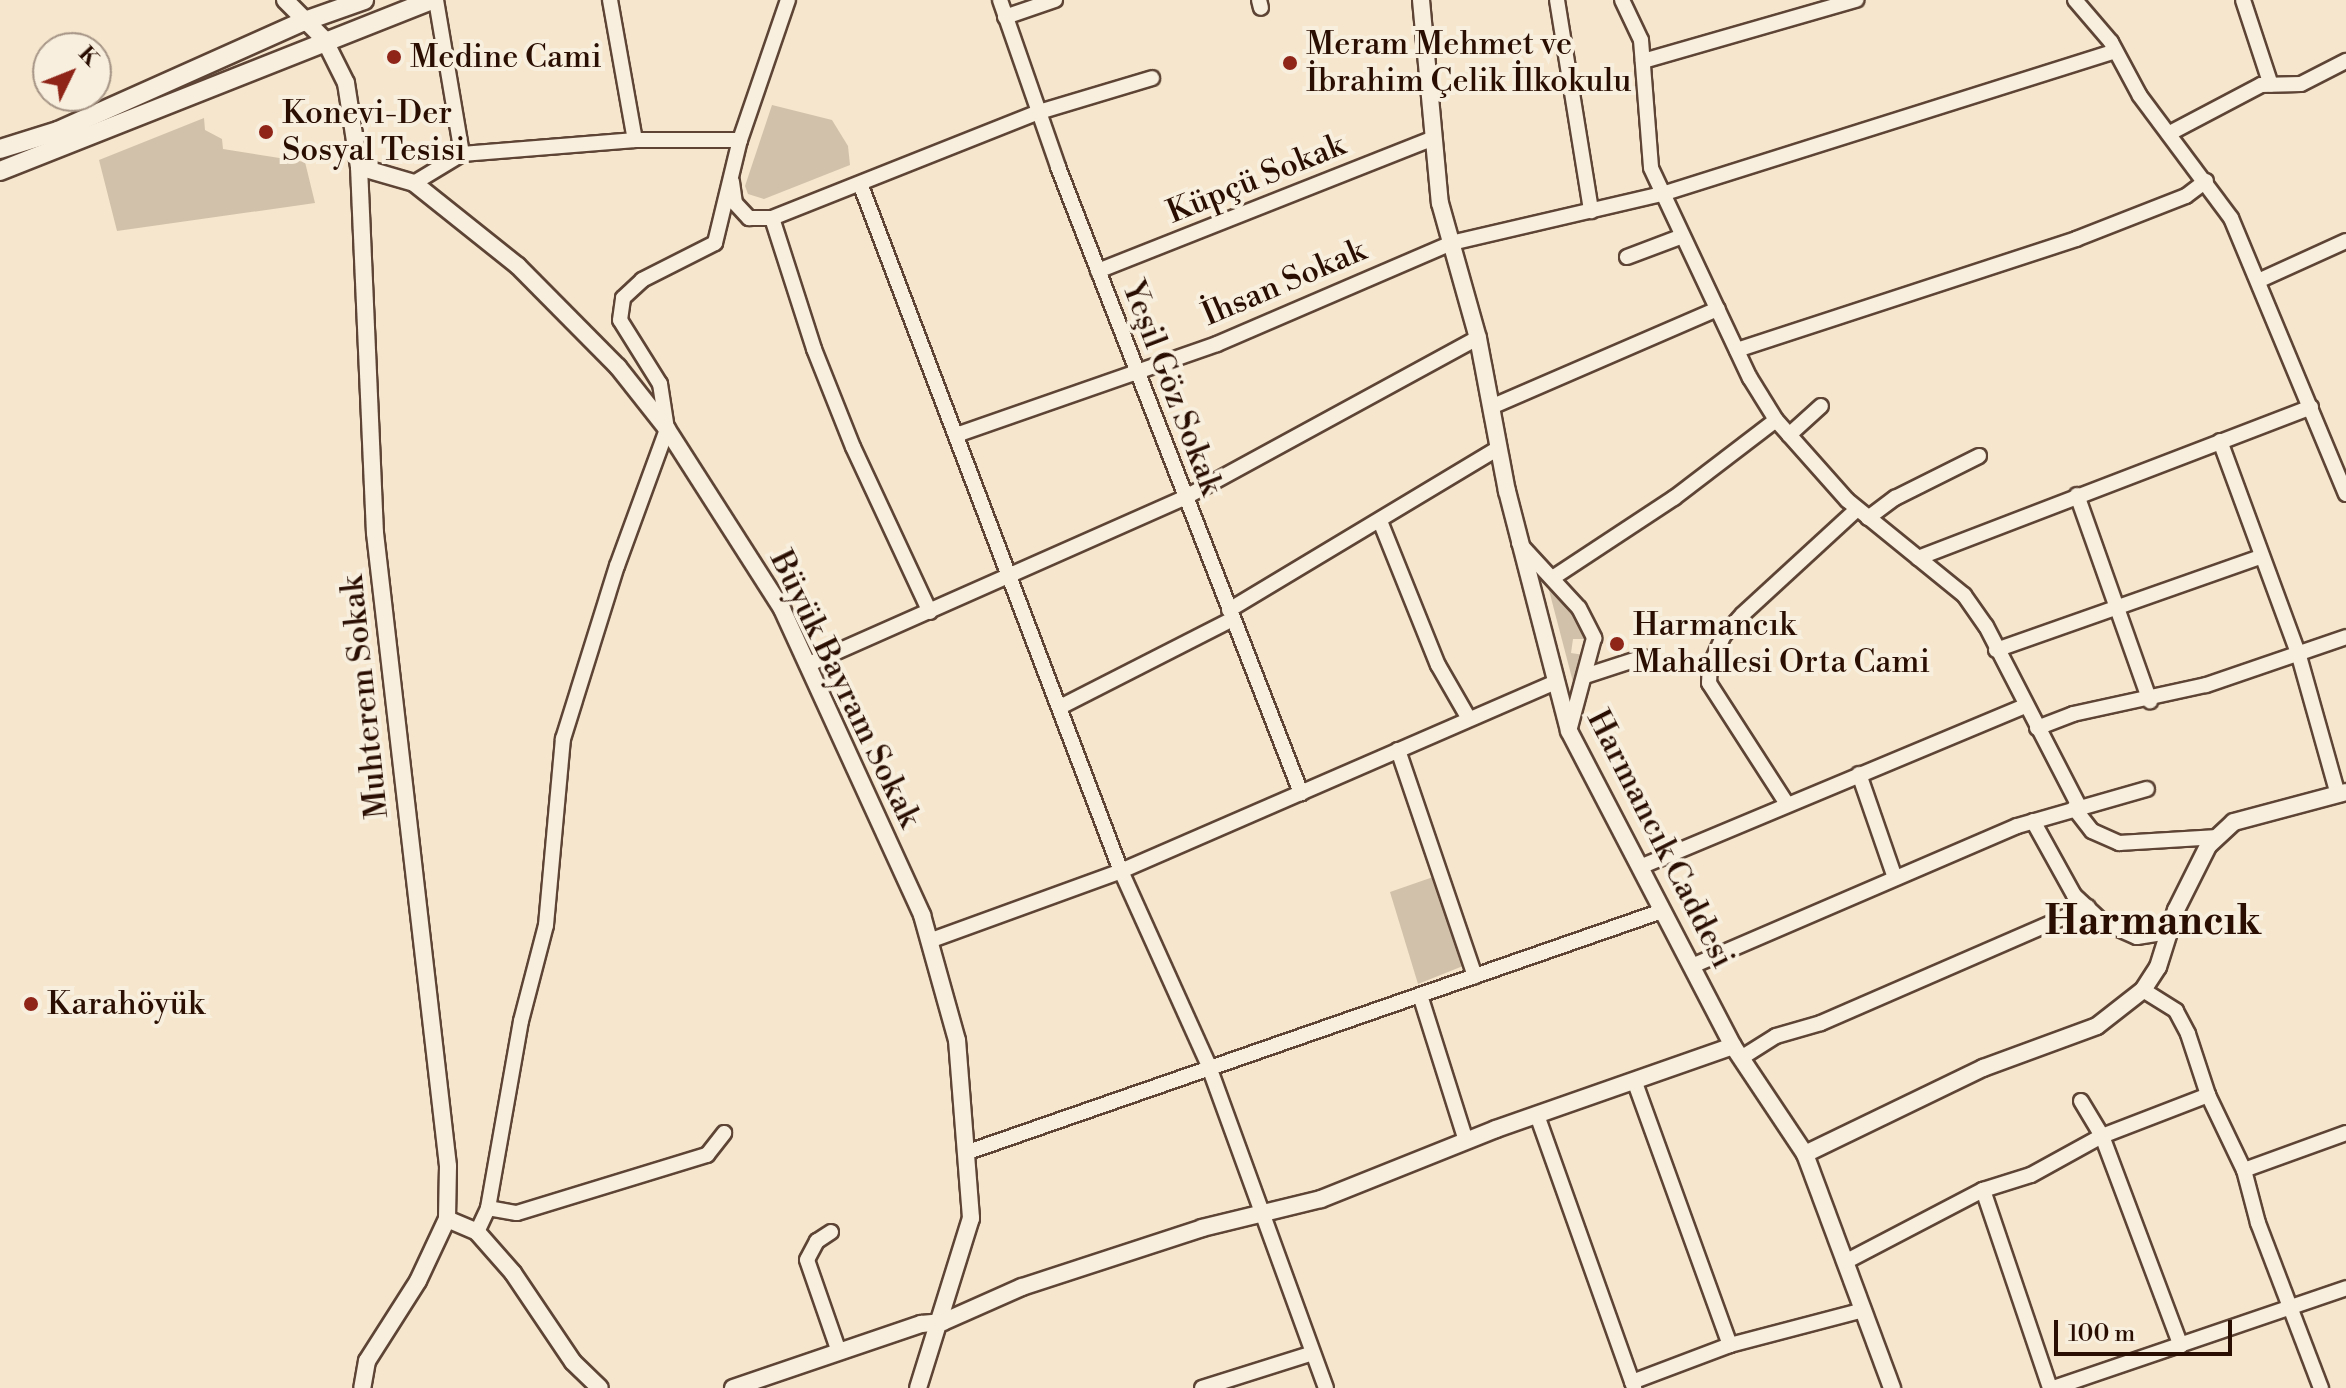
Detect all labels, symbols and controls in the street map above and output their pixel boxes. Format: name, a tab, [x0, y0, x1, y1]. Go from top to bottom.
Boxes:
place label: Meram Mehmet ve İbrahim Çelik İlkokulu	[1306, 26, 1632, 101]
north arrow	[32, 32, 112, 112]
place label: Medine Cami	[410, 38, 602, 76]
text: K	[72, 41, 104, 72]
marker: Medine Cami	[385, 48, 403, 66]
marker: Meram Mehmet ve İbrahim Çelik İlkokulu	[1281, 54, 1299, 72]
place label: Konevi-Der Sosyal Tesisi	[282, 95, 466, 170]
marker: Konevi-Der Sosyal Tesisi	[257, 123, 275, 141]
street label: Küpçü Sokak	[1161, 126, 1351, 232]
street label: İhsan Sokak	[1196, 231, 1372, 335]
street label: Yeşil Göz Sokak	[1114, 276, 1230, 500]
street label: Büyük Bayram Sokak	[761, 544, 929, 834]
street label: Muhterem Sokak	[333, 574, 397, 820]
place label: Harmancık Mahallesi Orta Cami	[1633, 607, 1930, 682]
marker: Harmancık Mahallesi Orta Cami	[1608, 635, 1626, 653]
street label: Harmancık Caddesi	[1578, 703, 1742, 975]
district label: Harmancık	[2045, 898, 2261, 946]
place label: Karahöyük	[47, 985, 205, 1023]
marker: Karahöyük	[22, 995, 40, 1013]
scale bar	[2058, 1304, 2236, 1354]
text: 100 m	[2068, 1319, 2135, 1349]

